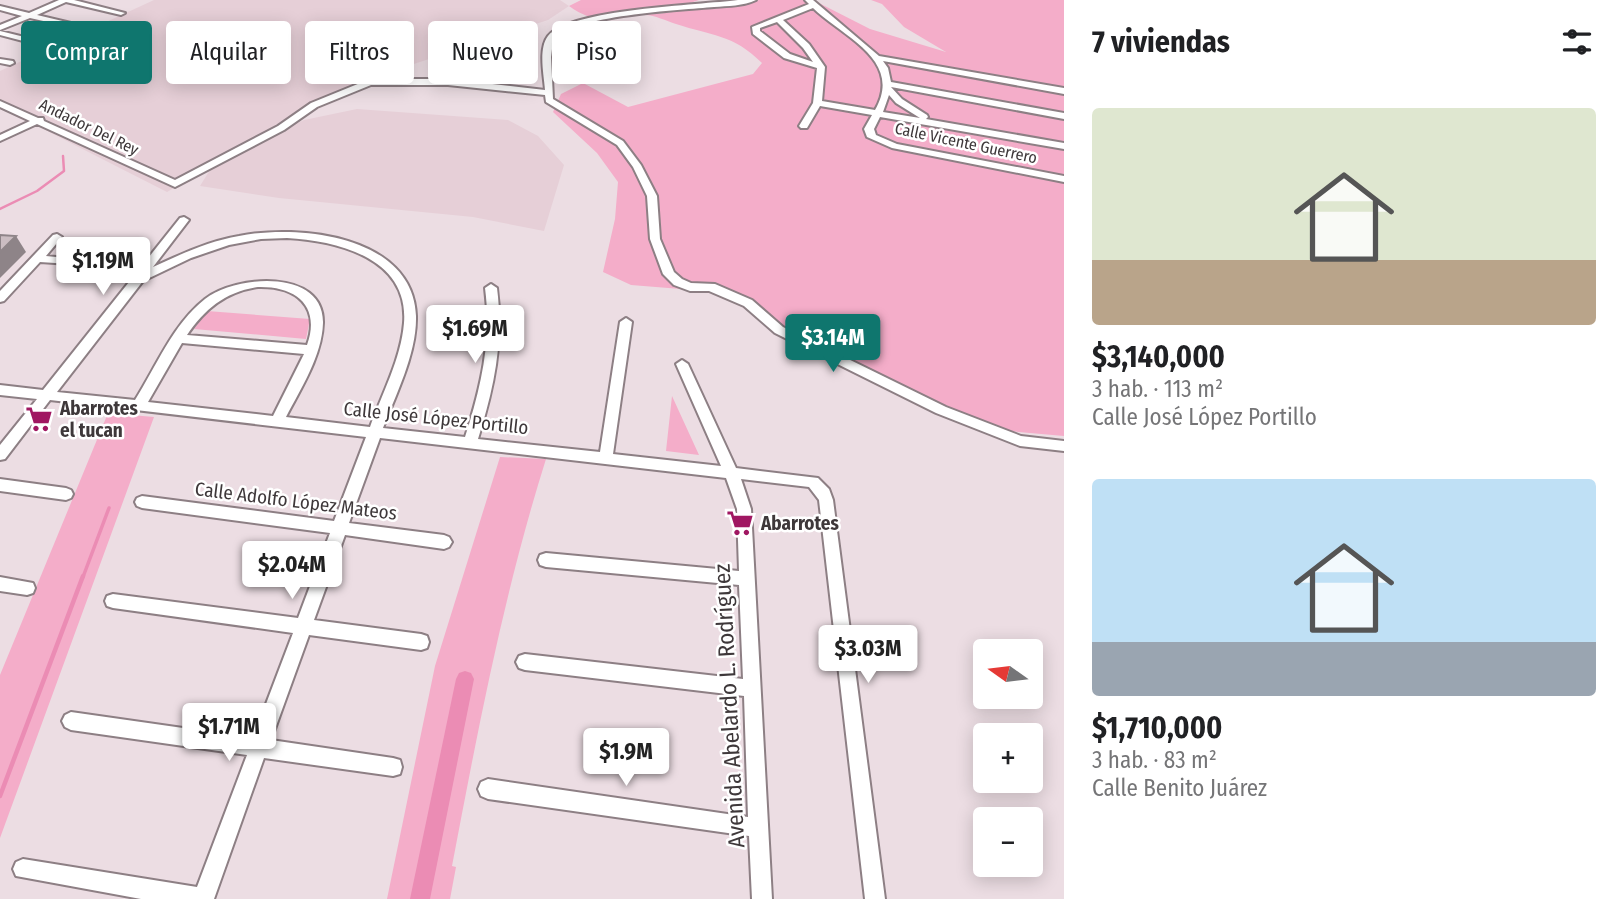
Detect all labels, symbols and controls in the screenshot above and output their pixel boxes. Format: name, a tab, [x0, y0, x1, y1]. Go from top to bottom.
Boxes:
chip: Comprar	[21, 21, 152, 84]
chip: Alquilar	[166, 21, 291, 84]
chip: Filtros	[305, 21, 414, 84]
chip: Nuevo	[428, 21, 538, 84]
chip: Piso	[552, 21, 641, 84]
icon: filters	[1558, 23, 1596, 61]
text: 7 viviendas	[1092, 24, 1230, 60]
street label: Andador Del Rey	[36, 95, 143, 160]
street label: Calle Vicente Guerrero	[893, 119, 1039, 167]
icon: home	[1281, 154, 1407, 280]
pin: $1.19M	[46, 238, 160, 297]
text: $1.19M	[72, 246, 134, 274]
pin: $1.69M	[418, 306, 532, 365]
text: $1.69M	[442, 314, 508, 342]
pin: $3.14M	[776, 314, 890, 374]
text: $3.14M	[801, 323, 865, 351]
text: $3,140,000	[1092, 339, 1225, 375]
text: 3 hab. · 113 m²	[1092, 375, 1223, 403]
place label: Abarrotes el tucan	[59, 397, 138, 442]
street label: Calle José López Portillo	[342, 397, 530, 439]
text: Calle José López Portillo	[1092, 403, 1317, 431]
supermarket icon: Abarrotes el tucan	[24, 404, 54, 434]
street label: Calle Adolfo López Mateos	[194, 477, 398, 525]
supermarket icon: Abarrotes	[725, 508, 755, 538]
place label: Abarrotes	[760, 512, 839, 535]
icon: home	[1281, 525, 1407, 651]
pin: $2.04M	[235, 542, 349, 601]
text: $2.04M	[258, 550, 326, 578]
street label: Avenida Abelardo L. Rodríguez	[708, 563, 750, 849]
pin: $3.03M	[811, 626, 925, 685]
text: $3.03M	[834, 634, 902, 662]
north arrow	[973, 639, 1043, 709]
map controls	[973, 639, 1043, 877]
pin: $1.71M	[172, 704, 286, 763]
text: $1,710,000	[1092, 710, 1223, 746]
text: $1.71M	[198, 712, 260, 740]
button: +	[973, 723, 1043, 793]
pin: $1.9M	[577, 728, 675, 788]
text: $1.9M	[599, 737, 653, 765]
text: 3 hab. · 83 m²	[1092, 746, 1217, 774]
text: Calle Benito Juárez	[1092, 774, 1267, 802]
button: −	[973, 807, 1043, 877]

